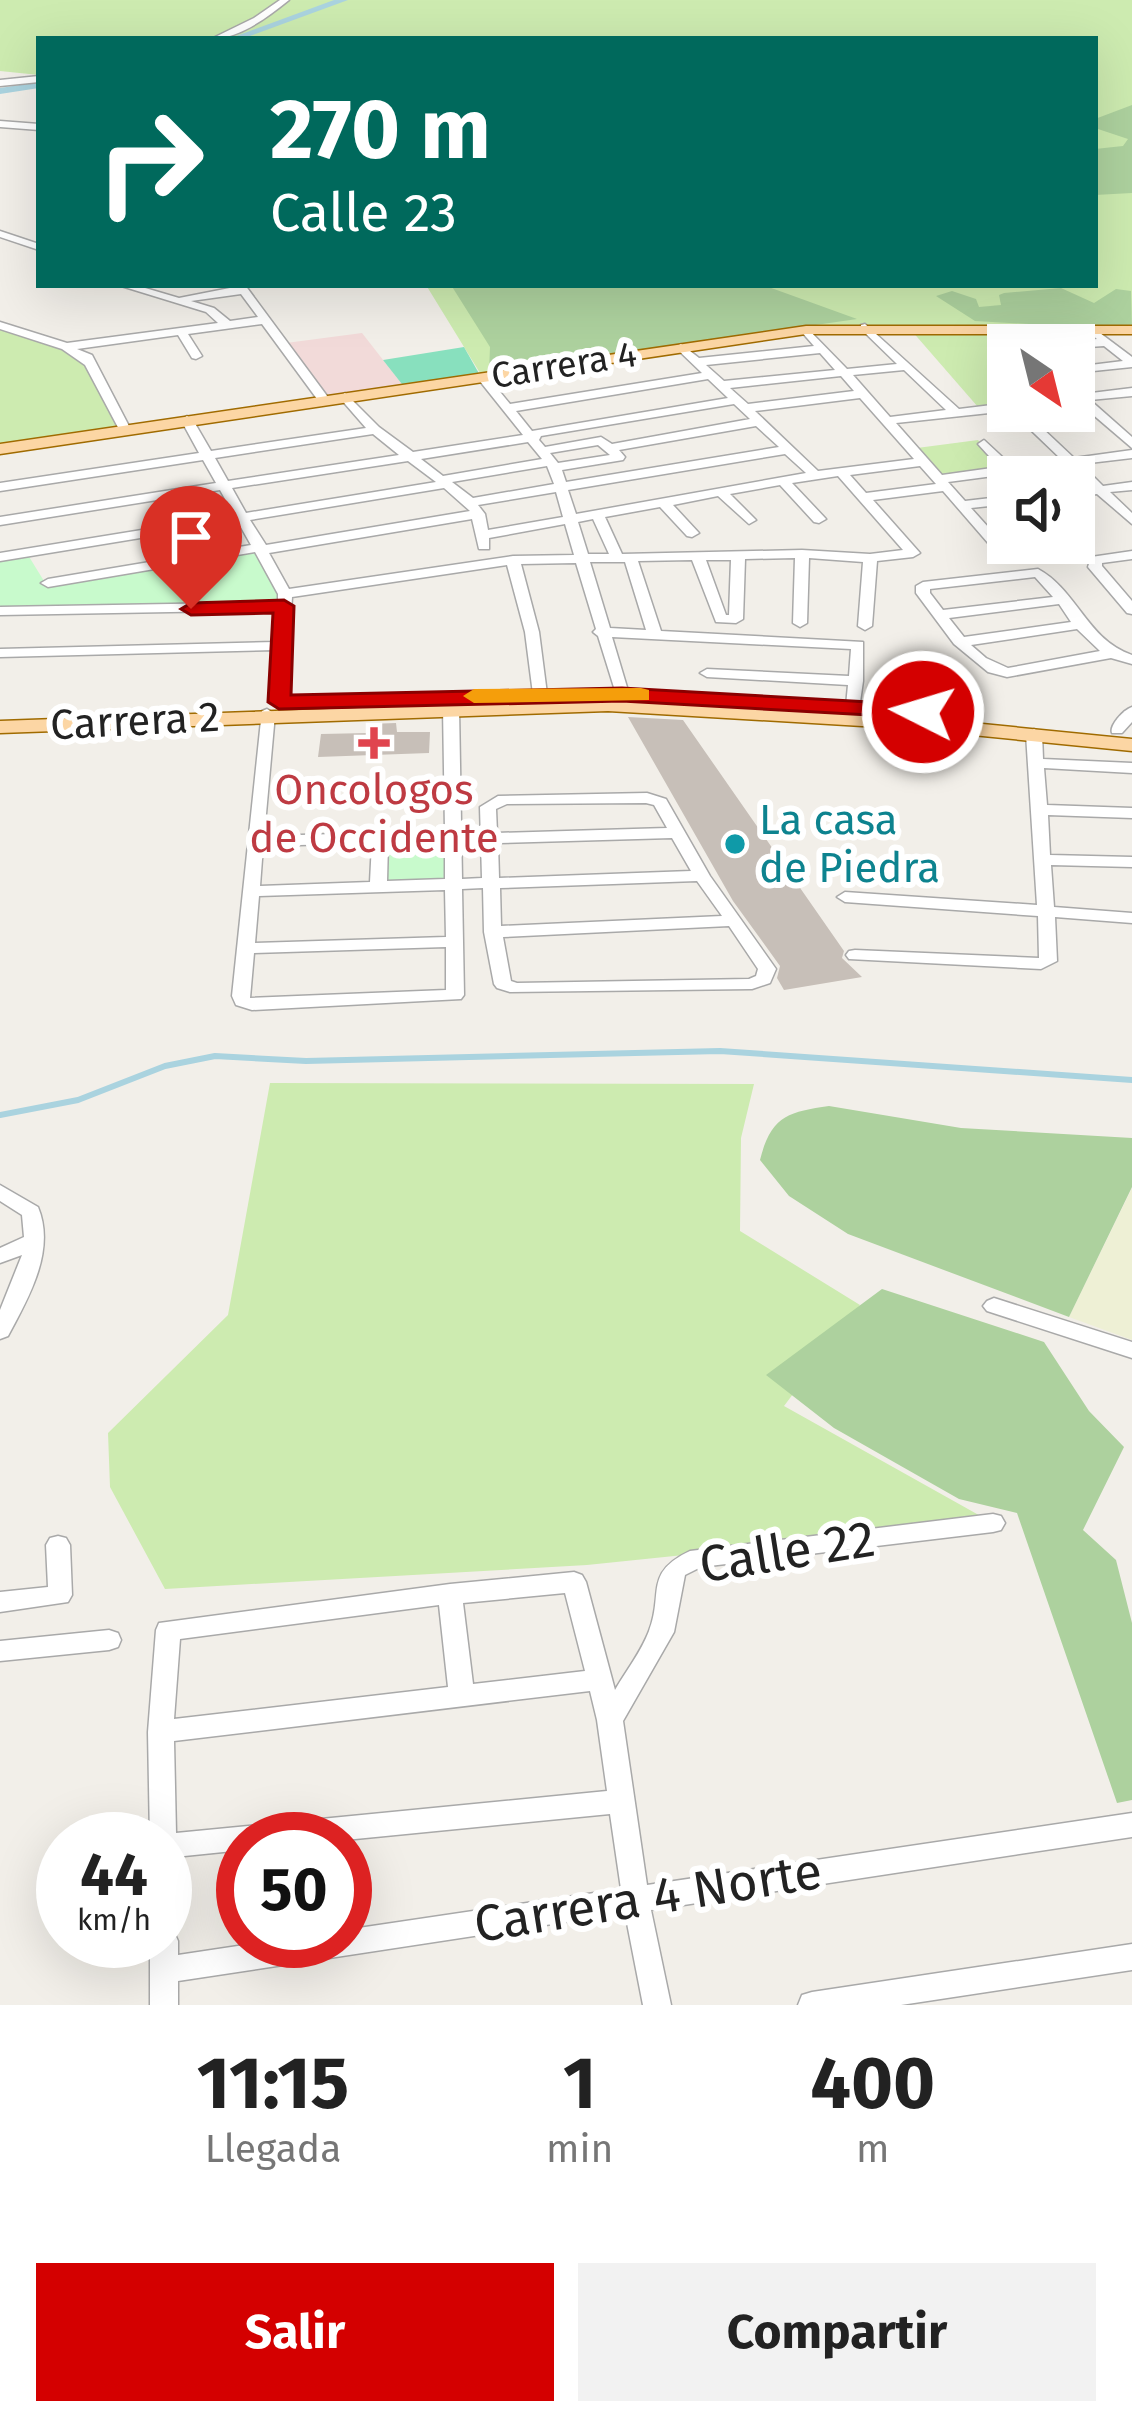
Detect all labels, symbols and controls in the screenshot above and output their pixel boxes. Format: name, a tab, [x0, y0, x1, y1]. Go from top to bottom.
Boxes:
text: 270 m	[270, 79, 491, 180]
icon: right	[72, 84, 228, 240]
text: Calle 23	[270, 181, 457, 245]
north arrow	[987, 324, 1095, 432]
map controls	[987, 324, 1095, 564]
street label: Carrera 4	[488, 332, 640, 398]
button: sound	[987, 456, 1095, 564]
pin	[140, 486, 242, 609]
icon: arrive	[158, 504, 224, 570]
position arrow	[860, 649, 986, 775]
street label: Carrera 2	[49, 692, 221, 750]
marker: Oncologos de Occidente	[358, 727, 390, 759]
place label: Oncologos de Occidente	[249, 765, 499, 863]
place label: La casa de Piedra	[759, 795, 940, 893]
marker: La casa de Piedra	[722, 831, 748, 857]
street label: Calle 22	[695, 1508, 879, 1596]
speed limit sign: 50	[216, 1812, 372, 1968]
text: 44	[80, 1839, 148, 1911]
street label: Carrera 4 Norte	[470, 1840, 826, 1956]
text: km/h	[77, 1902, 151, 1938]
text: 11:15	[197, 2041, 349, 2127]
text: 1	[563, 2041, 596, 2127]
text: 400	[810, 2041, 935, 2127]
text: Llegada	[205, 2126, 341, 2172]
text: min	[546, 2126, 613, 2172]
text: m	[856, 2126, 889, 2172]
button: Salir	[36, 2263, 554, 2401]
button: Compartir	[578, 2263, 1096, 2401]

